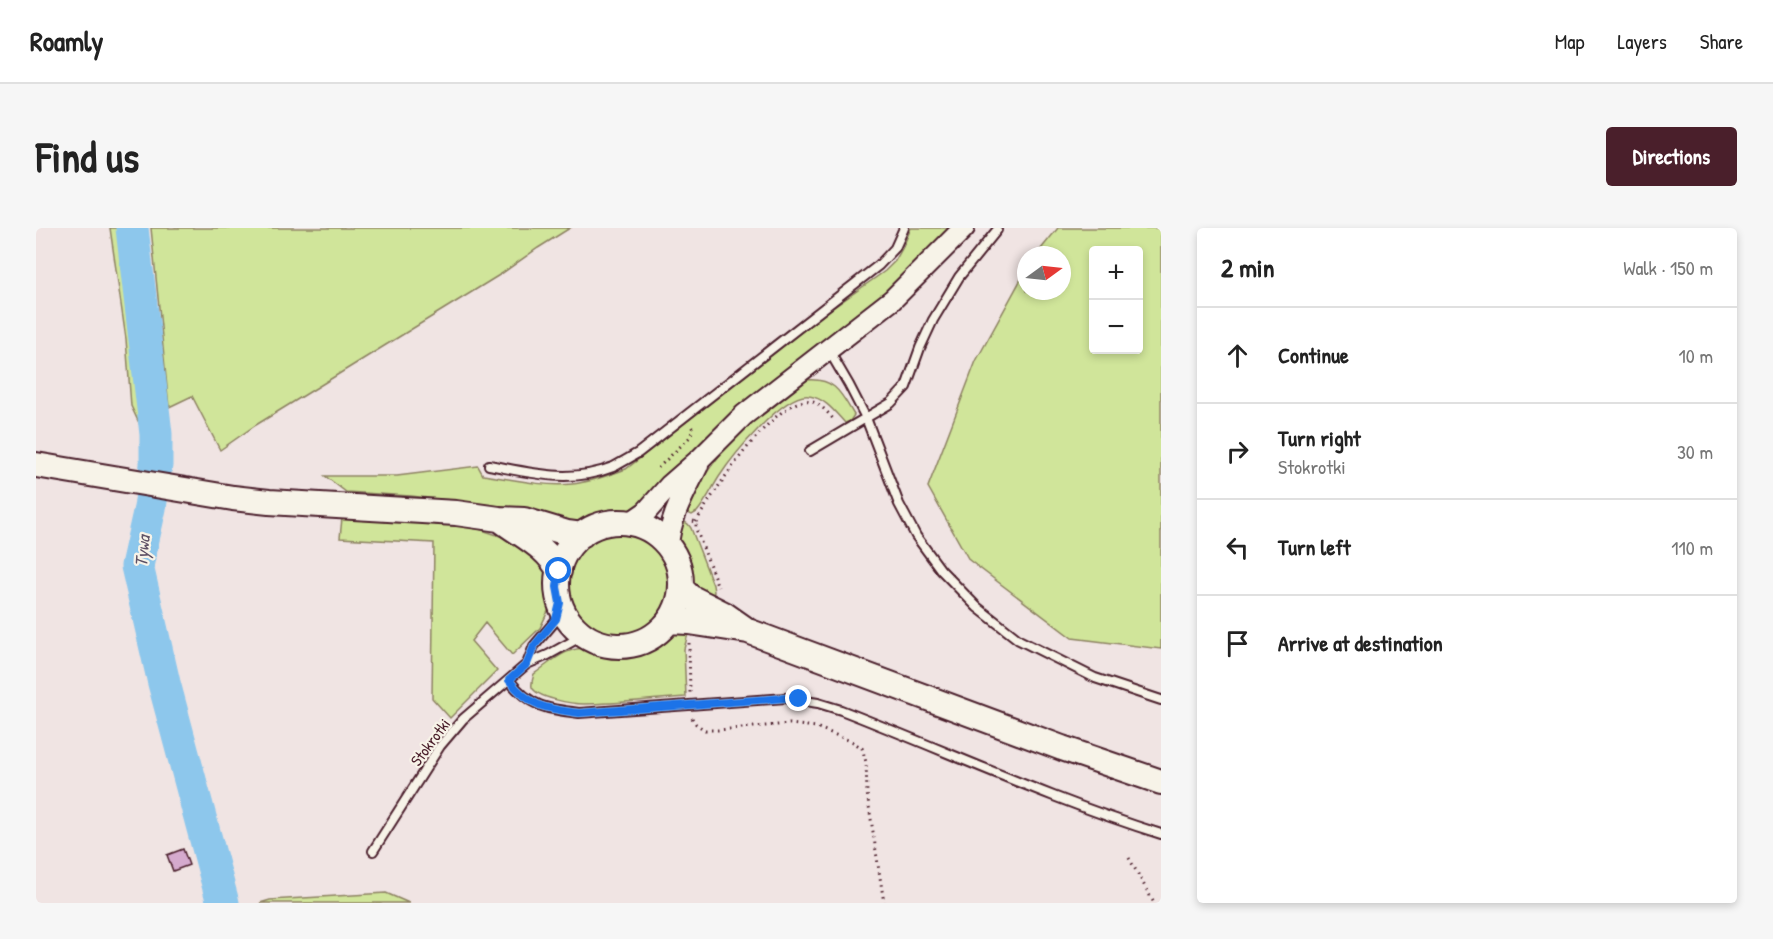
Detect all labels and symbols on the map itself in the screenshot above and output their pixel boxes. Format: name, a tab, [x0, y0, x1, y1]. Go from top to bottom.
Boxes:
north arrow	[1017, 246, 1071, 300]
water label: Tywa	[128, 532, 156, 568]
route start	[545, 557, 571, 583]
route end	[785, 685, 811, 711]
street label: Stokrotki	[405, 714, 455, 770]

